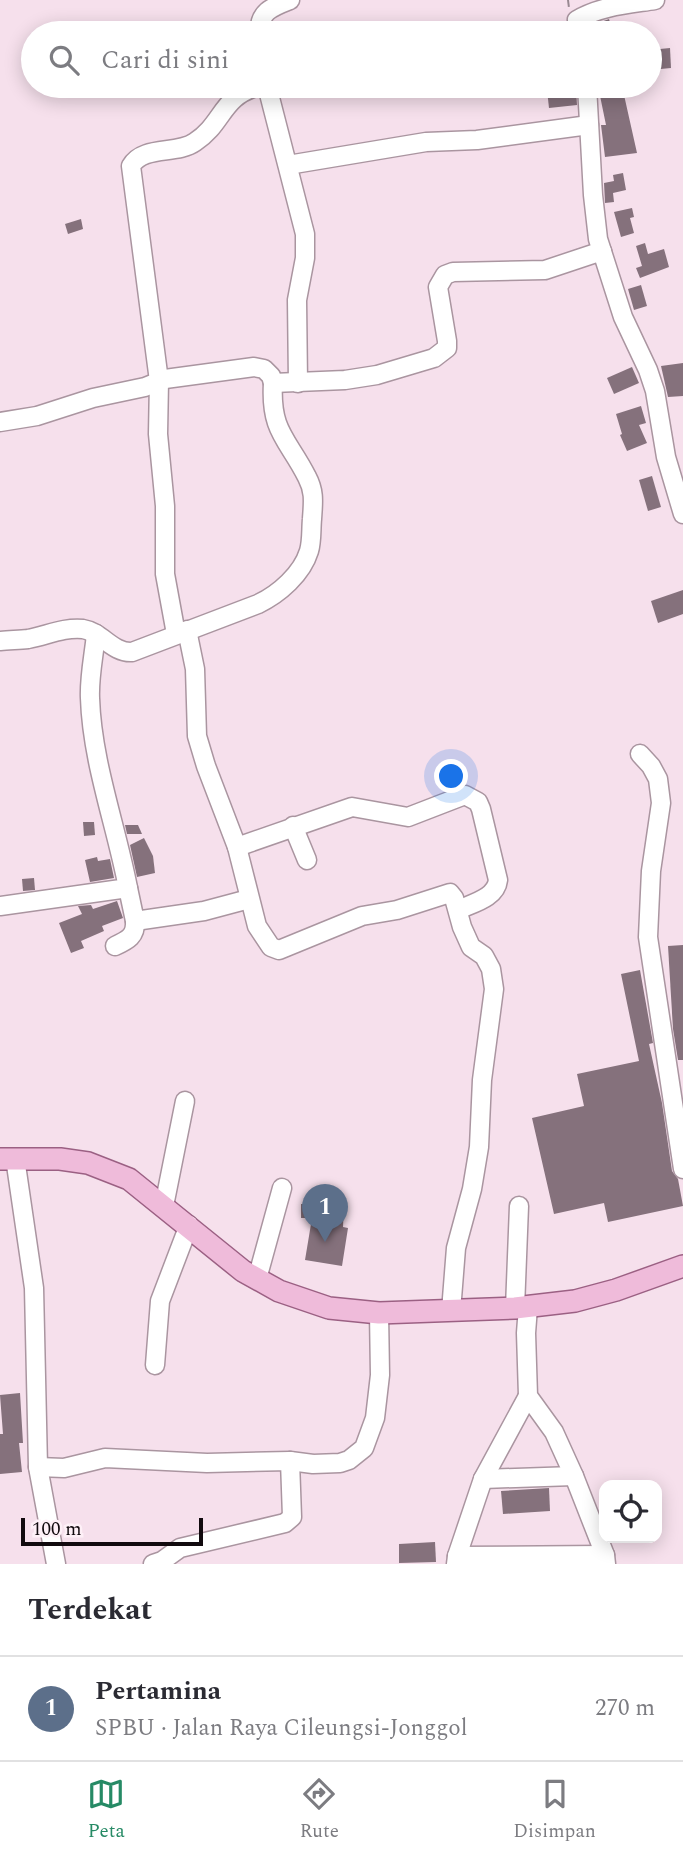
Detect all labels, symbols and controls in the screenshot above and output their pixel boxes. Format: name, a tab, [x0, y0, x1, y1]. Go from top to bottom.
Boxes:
search box	[21, 21, 662, 98]
text: Cari di sini	[101, 40, 229, 80]
icon: search	[45, 41, 83, 79]
your location	[434, 759, 468, 793]
pin: 1	[302, 1184, 348, 1242]
map controls	[599, 1480, 662, 1543]
button: locate	[599, 1480, 662, 1543]
scale bar	[21, 1515, 203, 1547]
text: 100 m	[32, 1515, 82, 1544]
text: Terdekat	[28, 1587, 152, 1633]
text: Pertamina	[95, 1671, 221, 1711]
text: 1	[45, 1691, 57, 1726]
text: 270 m	[595, 1691, 655, 1726]
text: SPBU · Jalan Raya Cileungsi-Jonggol	[95, 1711, 467, 1746]
tab: Peta	[87, 1775, 125, 1846]
tab: Rute	[300, 1775, 339, 1846]
tab: Disimpan	[513, 1775, 596, 1846]

